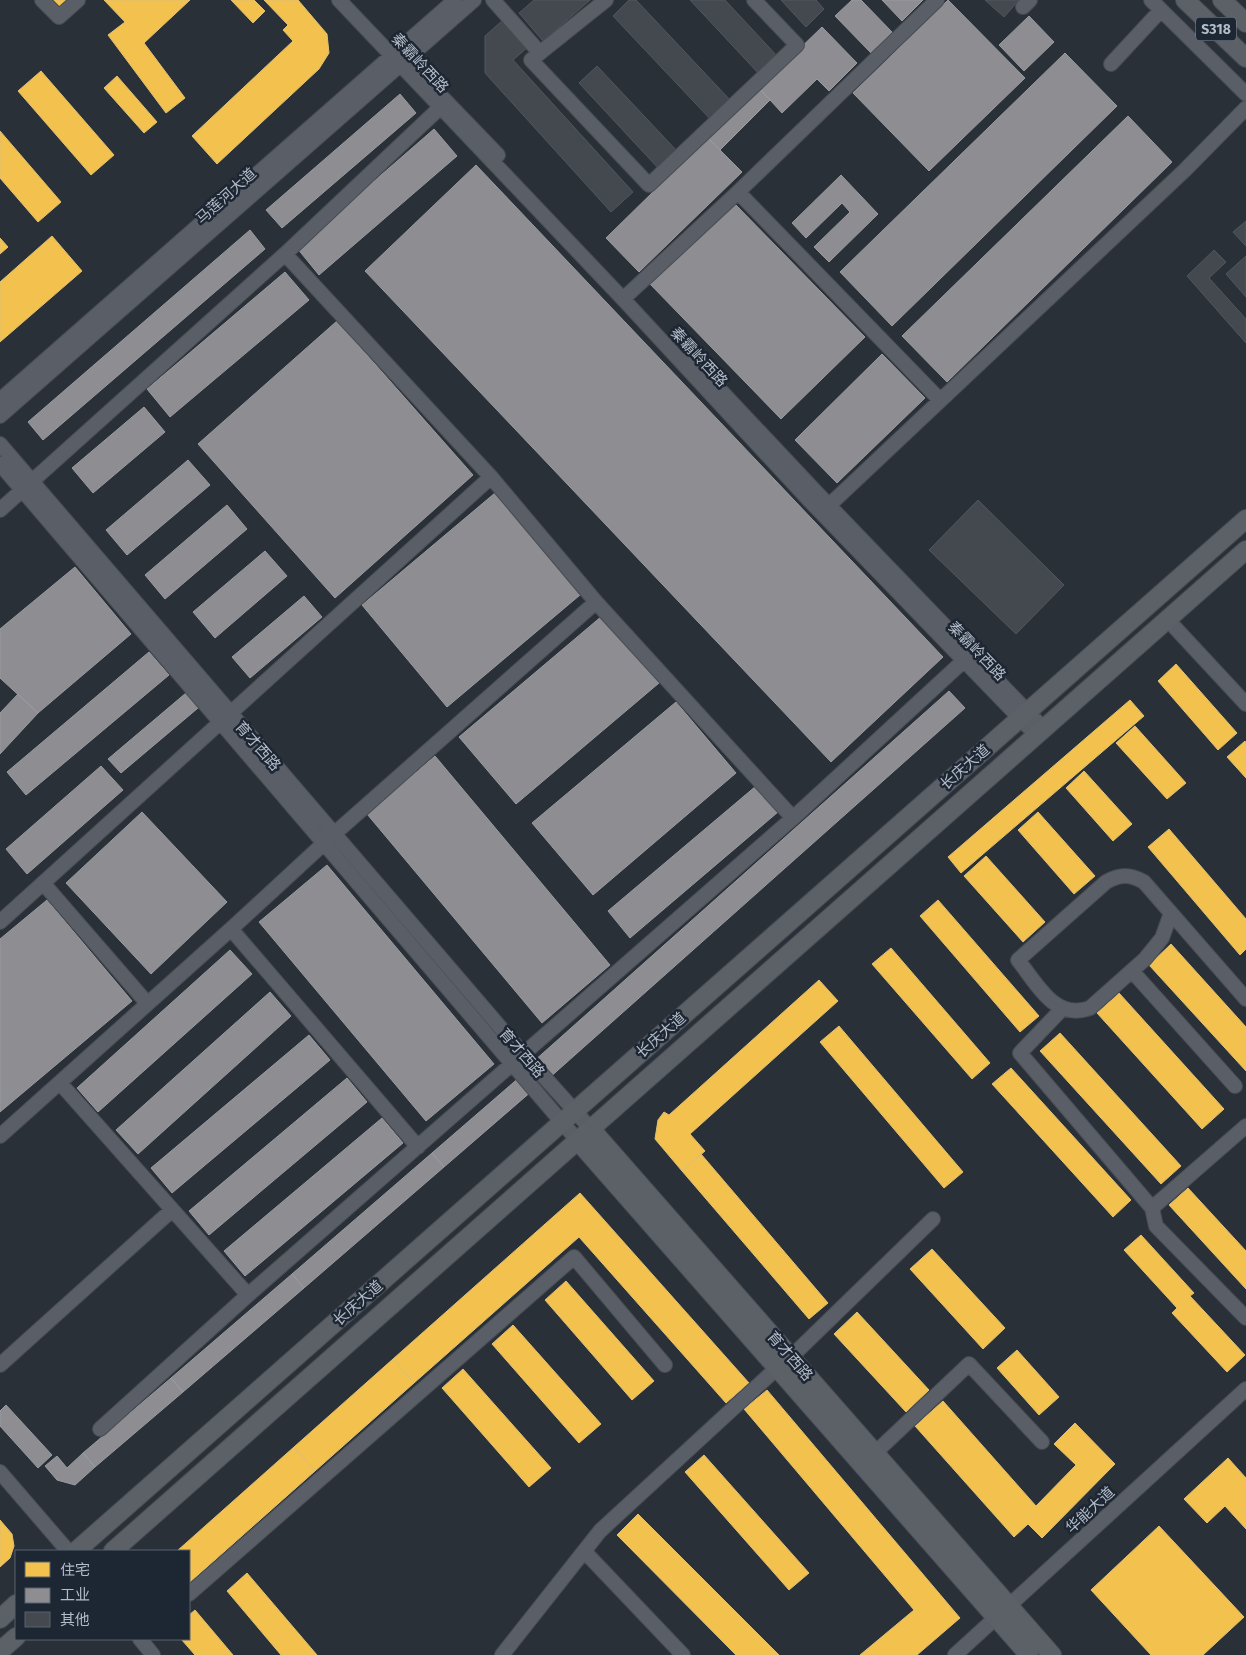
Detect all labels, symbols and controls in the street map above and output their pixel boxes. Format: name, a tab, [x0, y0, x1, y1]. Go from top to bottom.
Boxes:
road number: S318	[1196, 18, 1236, 40]
street label: 秦霸岭西路	[388, 29, 452, 97]
street label: 马莲河大道	[192, 164, 260, 228]
street label: 秦霸岭西路	[667, 323, 731, 391]
street label: 秦霸岭西路	[944, 618, 1010, 684]
street label: 育才西路	[232, 717, 284, 775]
street label: 长庆大道	[936, 741, 994, 793]
street label: 长庆大道	[632, 1009, 690, 1061]
street label: 育才西路	[496, 1024, 548, 1082]
street label: 长庆大道	[329, 1277, 387, 1329]
street label: 育才西路	[764, 1327, 816, 1385]
street label: 华能大道	[1062, 1483, 1118, 1537]
legend	[15, 1550, 190, 1640]
text: 住宅	[60, 1561, 90, 1579]
text: 工业	[60, 1586, 90, 1604]
text: 其他	[60, 1611, 90, 1629]

